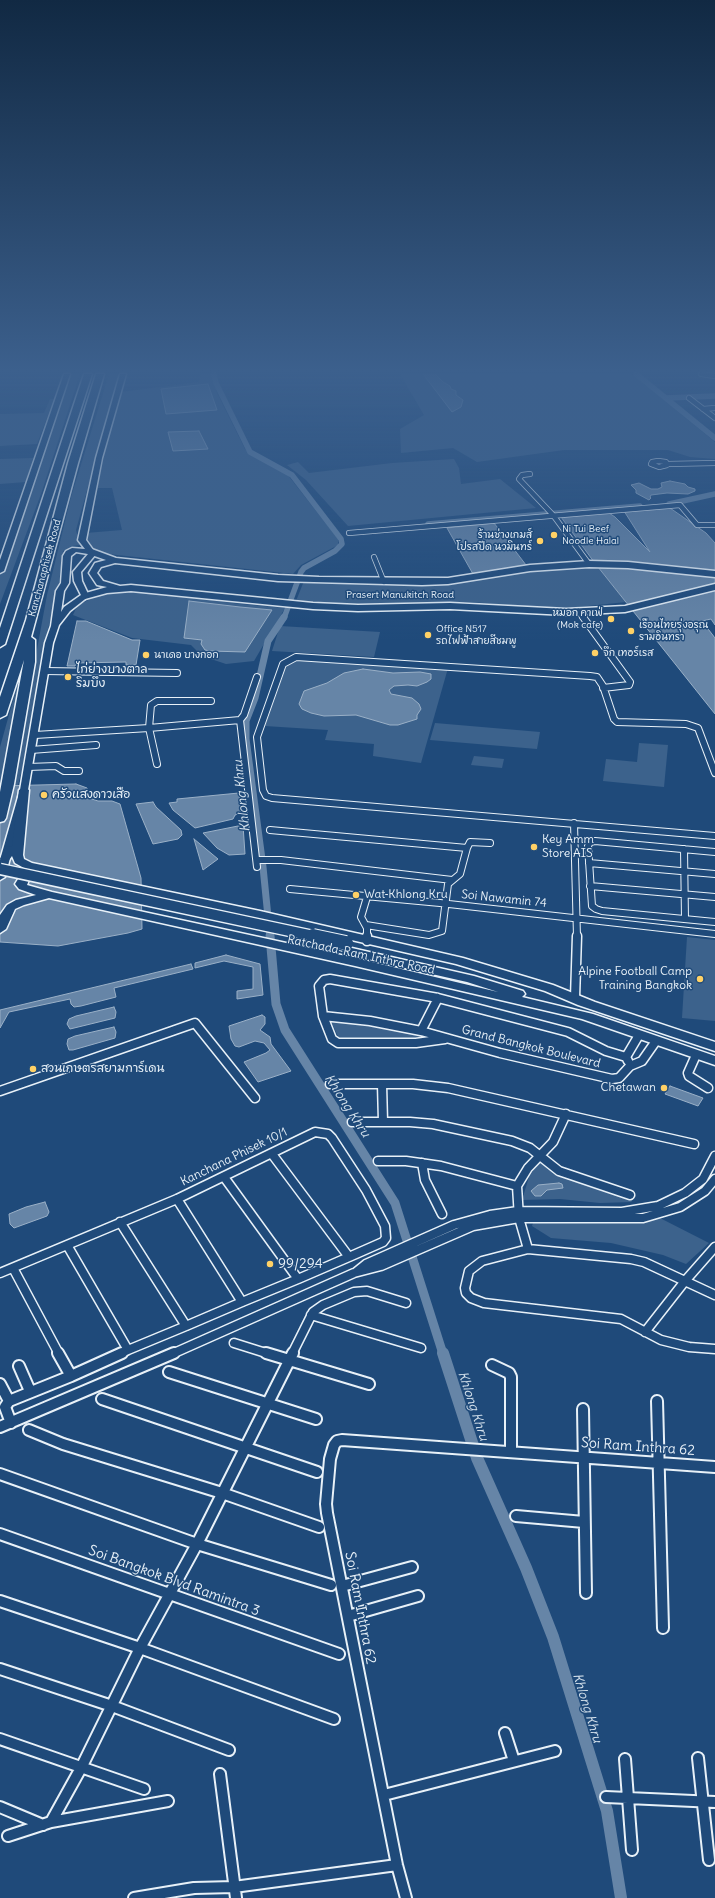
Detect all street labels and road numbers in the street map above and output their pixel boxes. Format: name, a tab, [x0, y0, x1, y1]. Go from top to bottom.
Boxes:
street label: Kanchanaphisek Road	[26, 518, 64, 618]
street label: Prasert Manukitch Road	[346, 589, 454, 601]
street label: Soi Nawamin 74	[461, 887, 547, 911]
street label: Ratchada-Ram Inthra Road	[286, 932, 436, 978]
street label: Grand Bangkok Boulevard	[460, 1023, 602, 1071]
street label: Kanchana Phisek 10/1	[178, 1125, 290, 1189]
street label: Soi Ram Inthra 62	[581, 1435, 695, 1459]
street label: Soi Bangkok Blvd Ramintra 3	[86, 1542, 262, 1620]
street label: Soi Ram Inthra 62	[341, 1550, 379, 1666]

